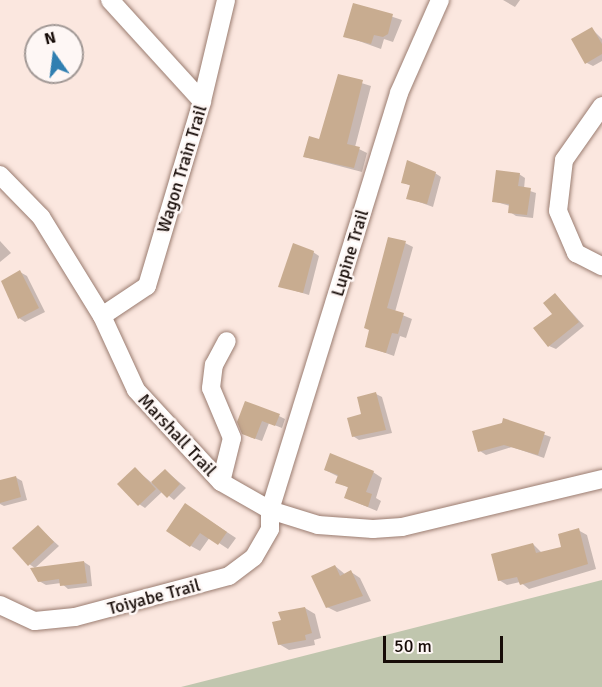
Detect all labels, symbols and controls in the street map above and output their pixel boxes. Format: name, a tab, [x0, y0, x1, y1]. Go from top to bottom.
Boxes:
north arrow	[24, 24, 84, 84]
text: N	[42, 27, 58, 50]
street label: Wagon Train Trail	[152, 103, 212, 235]
street label: Lupine Trail	[327, 207, 373, 299]
street label: Marshall Trail	[133, 389, 221, 481]
street label: Toiyabe Trail	[105, 574, 203, 620]
scale bar	[386, 624, 506, 662]
text: 50 m	[394, 635, 432, 657]

